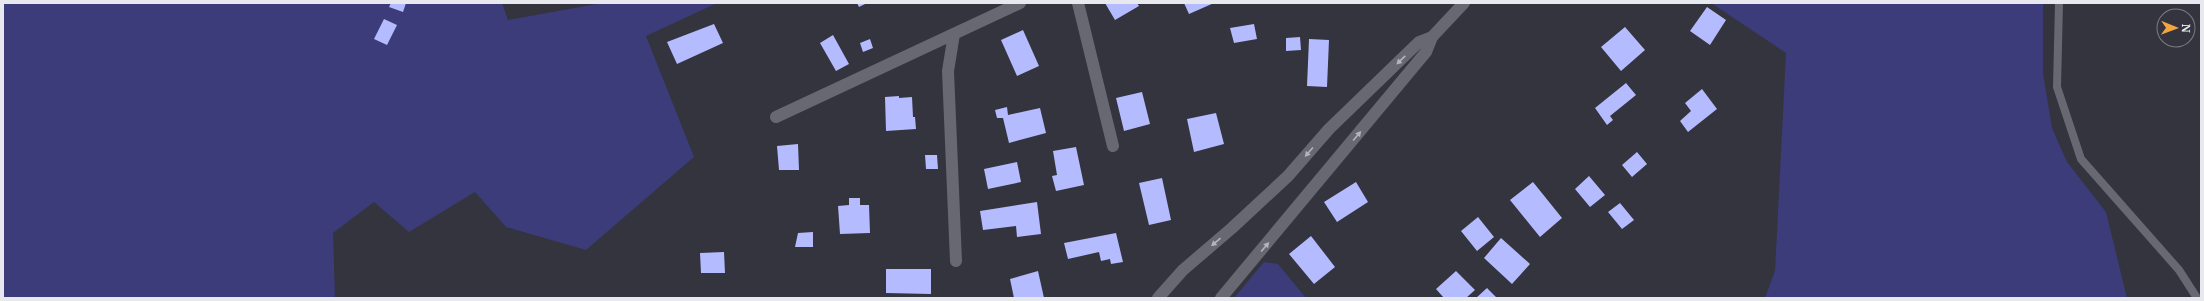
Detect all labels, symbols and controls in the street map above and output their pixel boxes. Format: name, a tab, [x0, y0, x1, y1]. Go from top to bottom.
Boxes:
north arrow	[2156, 8, 2196, 48]
text: N	[2179, 24, 2193, 33]
one-way arrow	[1396, 55, 1406, 65]
one-way arrow	[1353, 131, 1362, 142]
one-way arrow	[1305, 147, 1314, 157]
one-way arrow	[1211, 238, 1221, 247]
one-way arrow	[1260, 242, 1269, 252]

